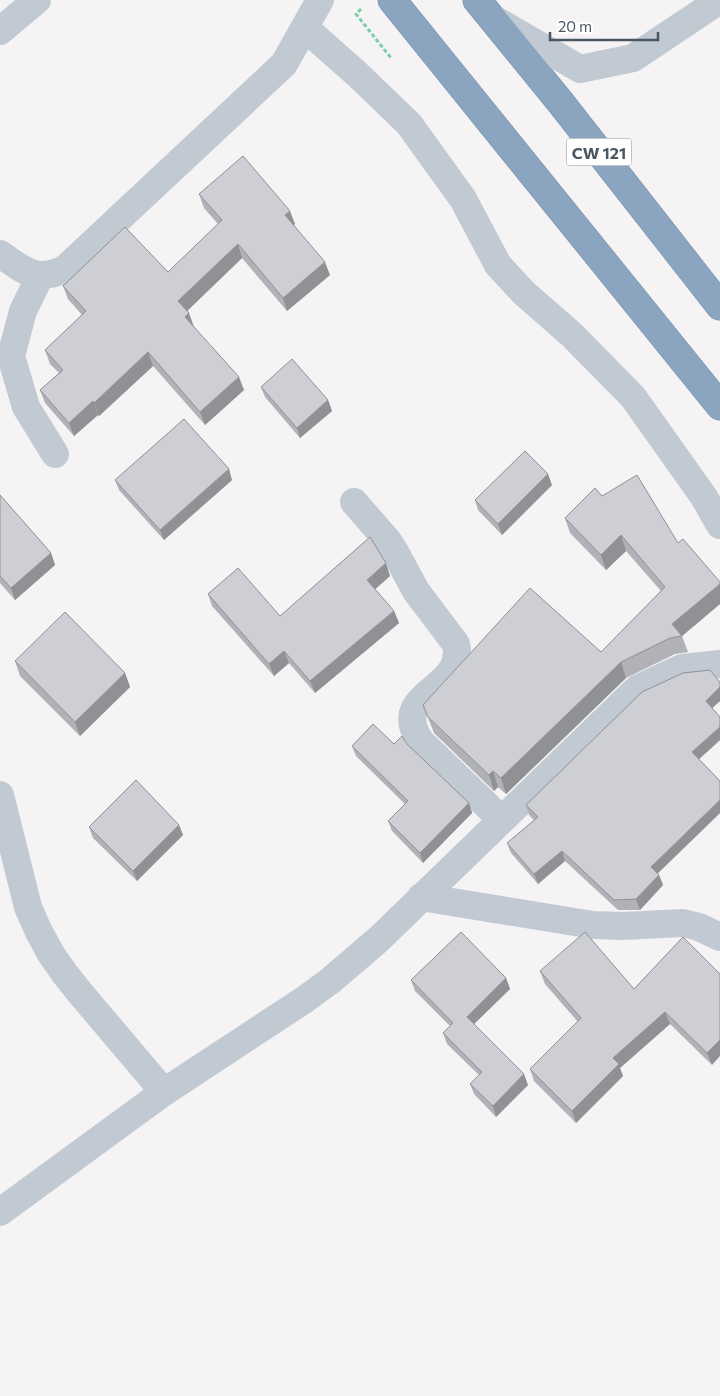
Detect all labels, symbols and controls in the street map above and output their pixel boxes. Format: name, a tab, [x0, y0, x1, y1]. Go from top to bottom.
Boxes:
scale bar	[550, 10, 658, 42]
text: 20 m	[558, 17, 592, 35]
road number: CW 121	[566, 138, 632, 166]

